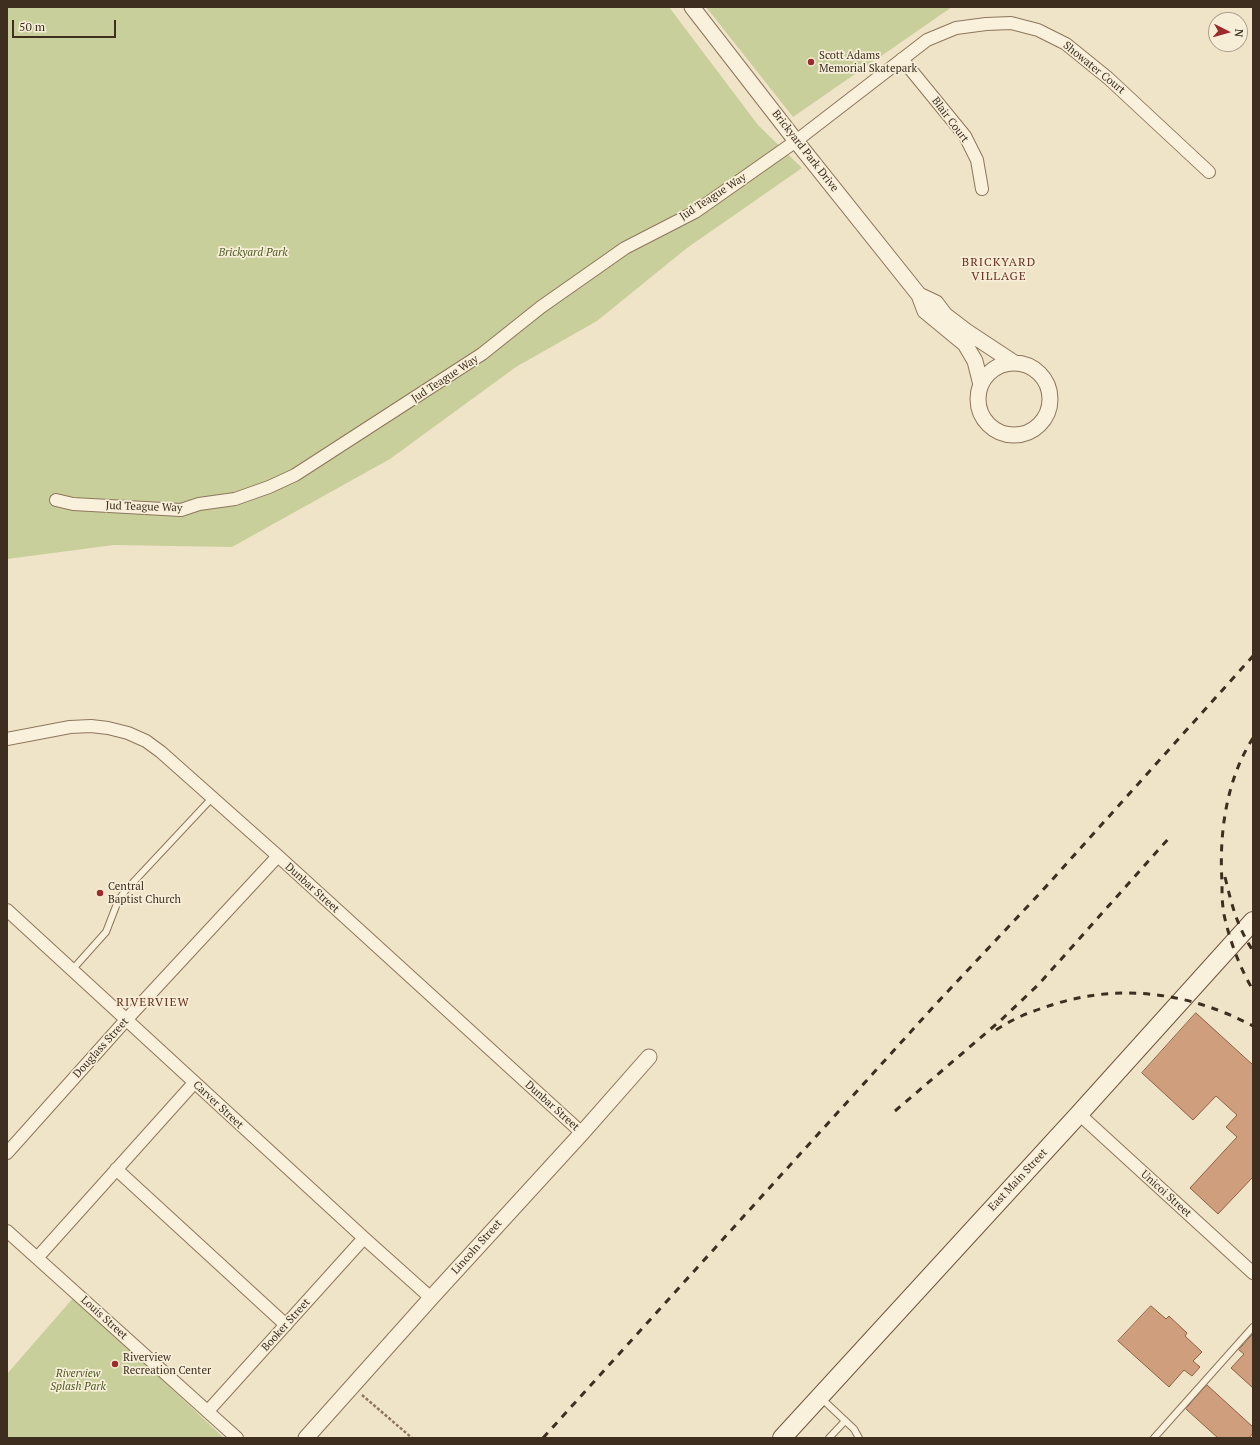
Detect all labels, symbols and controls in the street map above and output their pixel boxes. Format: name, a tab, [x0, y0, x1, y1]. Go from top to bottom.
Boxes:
scale bar	[14, 12, 118, 38]
north arrow	[1208, 12, 1248, 52]
text: 50 m	[19, 19, 45, 34]
text: N	[1232, 28, 1246, 38]
street label: Showater Court	[1060, 39, 1128, 97]
place label: Scott Adams Memorial Skatepark	[819, 49, 917, 75]
marker: Scott Adams Memorial Skatepark	[806, 57, 816, 67]
street label: Blair Court	[929, 95, 971, 145]
street label: Brickyard Park Drive	[769, 107, 841, 195]
street label: Jud Teague Way	[677, 170, 749, 224]
park label: Brickyard Park	[218, 246, 288, 260]
district label: BRICKYARD VILLAGE	[962, 256, 1036, 284]
street label: Jud Teague Way	[409, 352, 481, 406]
street label: Jud Teague Way	[105, 499, 183, 515]
street label: Dunbar Street	[282, 860, 342, 916]
place label: Central Baptist Church	[108, 880, 181, 906]
marker: Central Baptist Church	[95, 888, 105, 898]
district label: RIVERVIEW	[116, 996, 190, 1010]
street label: Douglass Street	[71, 1015, 131, 1081]
street label: Carver Street	[190, 1078, 246, 1132]
street label: Dunbar Street	[522, 1078, 582, 1134]
street label: East Main Street	[986, 1146, 1050, 1214]
street label: Unicoi Street	[1138, 1168, 1194, 1220]
street label: Lincoln Street	[449, 1217, 505, 1277]
street label: Louis Street	[78, 1294, 130, 1342]
street label: Booker Street	[259, 1296, 313, 1354]
place label: Riverview Recreation Center	[123, 1351, 211, 1377]
marker: Riverview Recreation Center	[110, 1359, 120, 1369]
park label: Riverview Splash Park	[50, 1367, 106, 1393]

